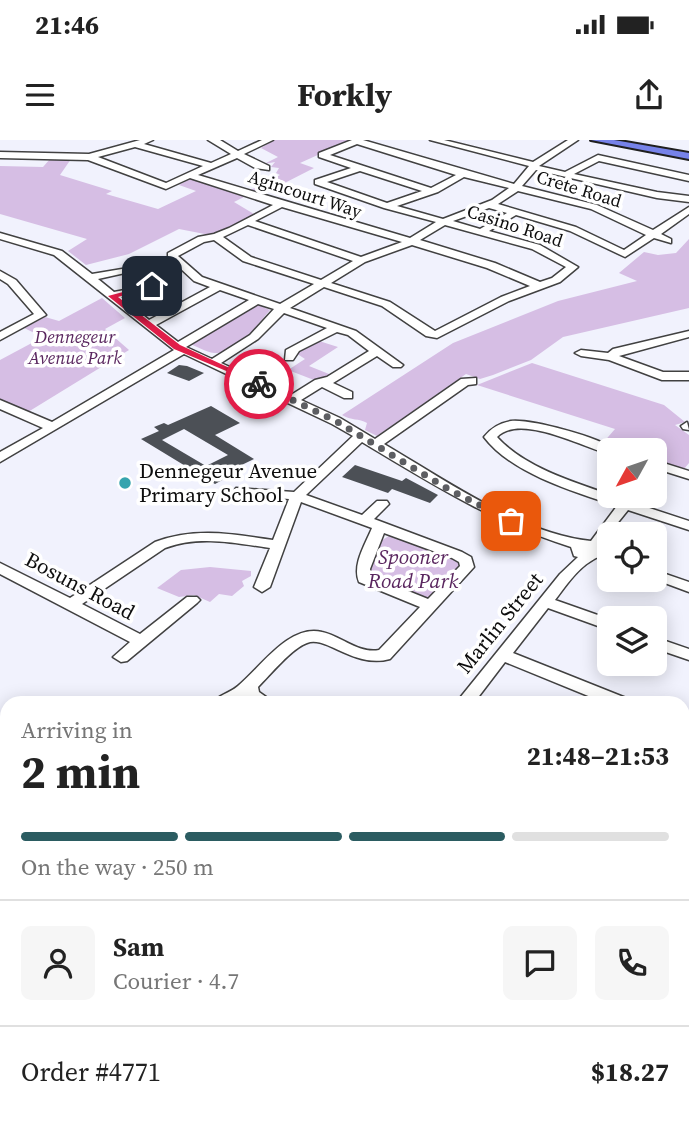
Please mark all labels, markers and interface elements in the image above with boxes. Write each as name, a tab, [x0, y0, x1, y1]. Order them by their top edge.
text: 21:46	[35, 7, 99, 43]
text: Forkly	[297, 73, 392, 117]
icon: menu	[21, 76, 59, 114]
icon: share	[630, 76, 668, 114]
street label: Agincourt Way	[245, 163, 366, 224]
street label: Crete Road	[533, 164, 625, 213]
street label: Casino Road	[464, 198, 566, 253]
pin	[122, 256, 182, 316]
icon: home	[133, 267, 171, 305]
park label: Dennegeur Avenue Park	[27, 324, 122, 370]
courier	[224, 349, 294, 419]
icon: bike	[240, 365, 278, 403]
north arrow	[597, 438, 667, 508]
map controls	[597, 438, 667, 676]
place label: Dennegeur Avenue Primary School	[139, 456, 317, 509]
marker: Dennegeur Avenue Primary School	[117, 475, 133, 491]
pin	[481, 491, 541, 551]
icon: bag	[492, 502, 530, 540]
button: locate	[597, 522, 667, 592]
park label: Spooner Road Park	[367, 542, 458, 595]
street label: Bosuns Road	[20, 544, 140, 627]
street label: Marlin Street	[450, 566, 549, 679]
button: layers	[597, 606, 667, 676]
text: Arriving in	[21, 714, 133, 746]
text: 21:48–21:53	[527, 738, 669, 774]
text: 2 min	[21, 740, 140, 803]
text: On the way · 250 m	[21, 851, 214, 883]
button: person	[21, 926, 95, 1000]
button: chat	[503, 926, 577, 1000]
button: phone	[595, 926, 669, 1000]
text: Sam	[113, 929, 164, 965]
text: Courier · 4.7	[113, 965, 239, 997]
text: Order #4771	[21, 1054, 161, 1090]
text: $18.27	[591, 1054, 669, 1090]

